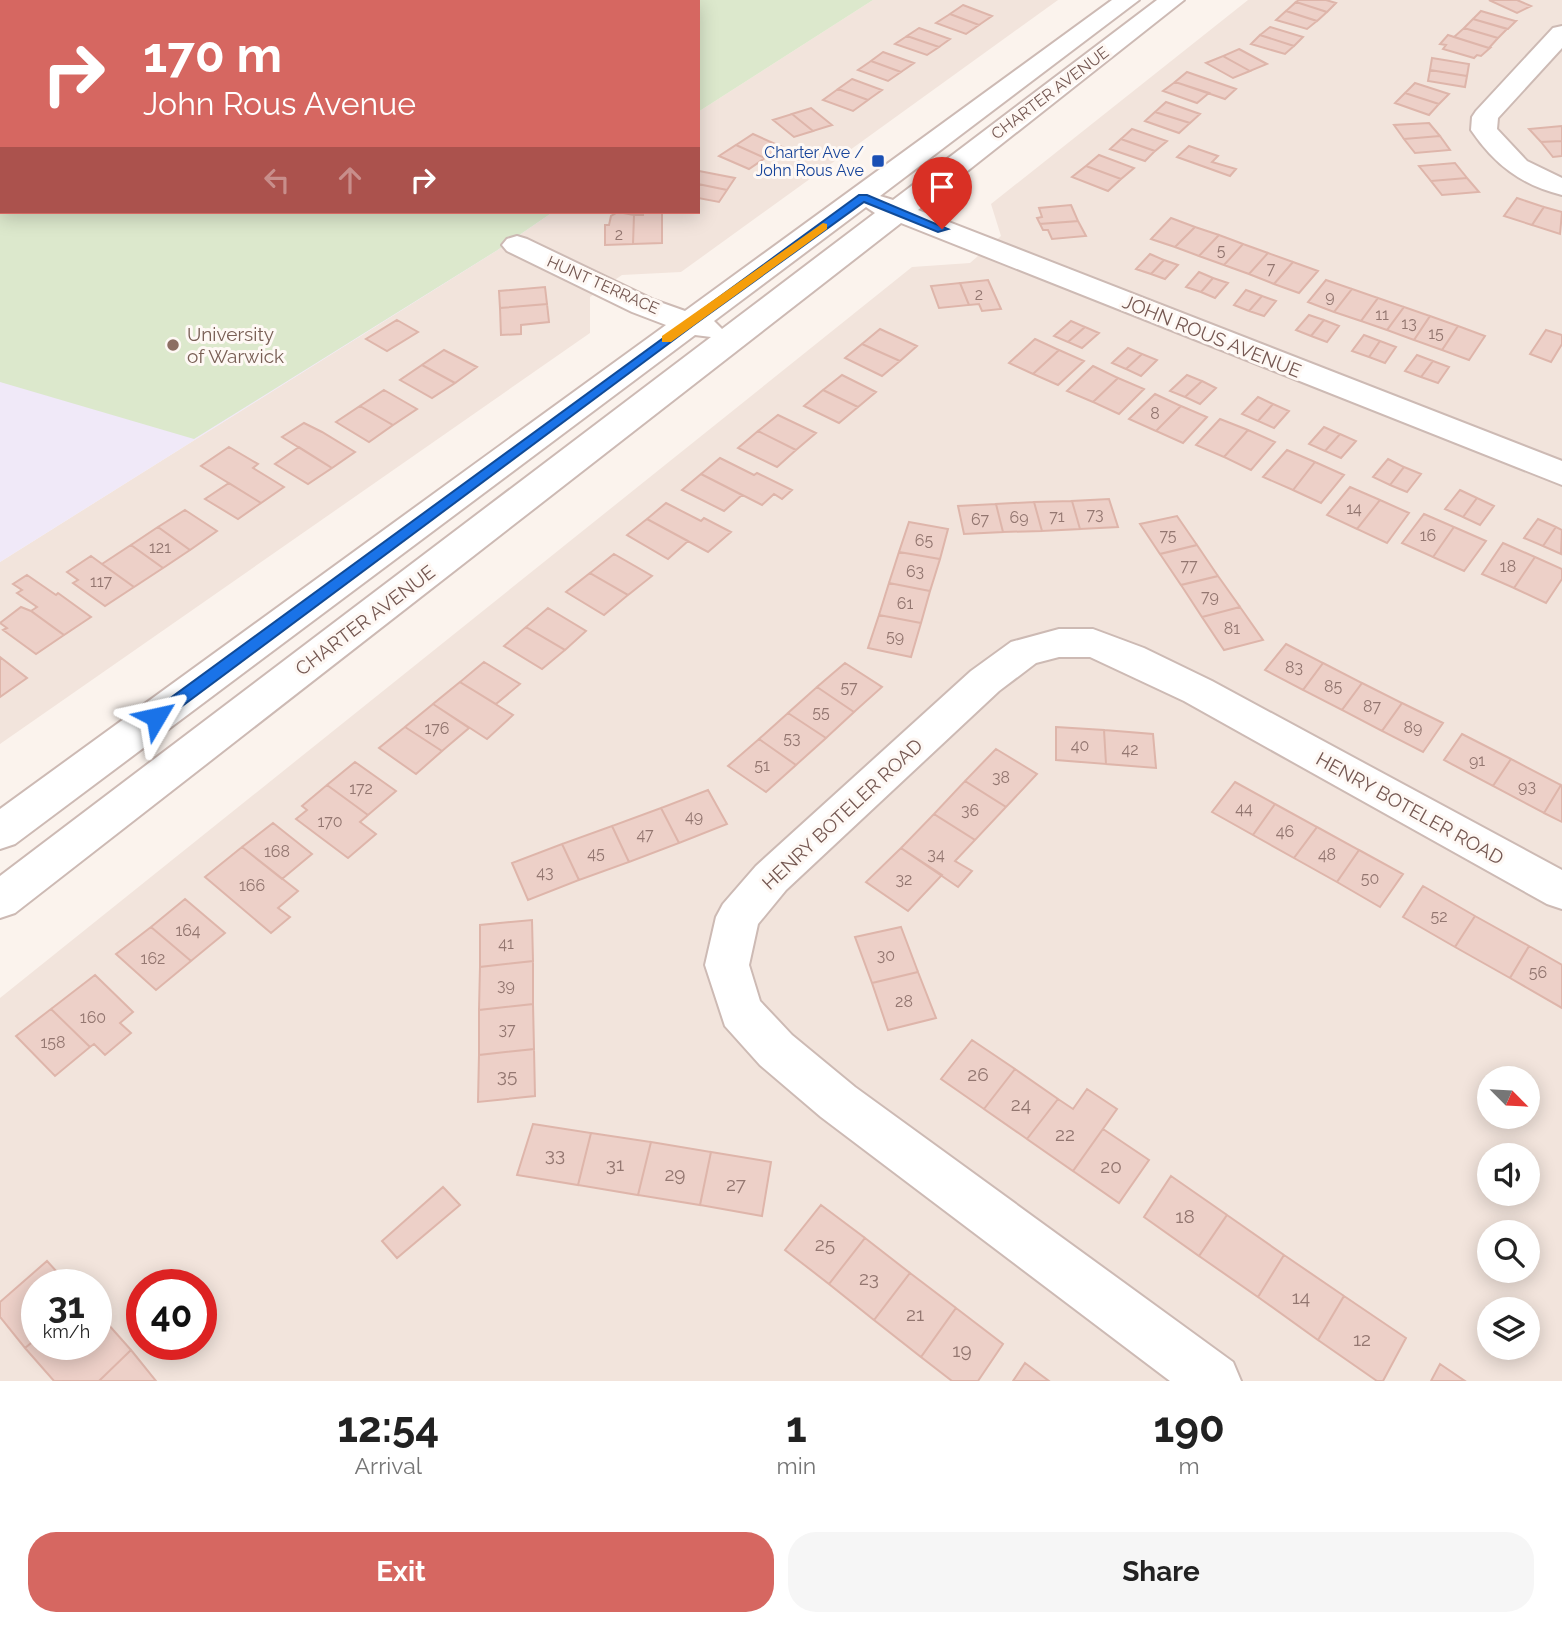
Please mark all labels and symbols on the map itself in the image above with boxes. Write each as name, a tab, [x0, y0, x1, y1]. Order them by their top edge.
street label: CHARTER AVENUE	[988, 42, 1113, 143]
place label: Charter Ave / John Rous Ave	[756, 143, 864, 180]
marker: Charter Ave / John Rous Ave	[870, 153, 886, 169]
pin	[912, 157, 972, 229]
house number: 2	[615, 225, 623, 244]
house number: 5	[1217, 241, 1226, 260]
street label: HUNT TERRACE	[544, 252, 662, 318]
house number: 7	[1267, 259, 1276, 278]
house number: 2	[975, 285, 983, 304]
house number: 9	[1325, 287, 1335, 306]
street label: JOHN ROUS AVENUE	[1120, 290, 1304, 382]
house number: 11	[1375, 305, 1389, 324]
house number: 13	[1401, 314, 1417, 333]
place label: University of Warwick	[187, 323, 284, 367]
house number: 15	[1428, 324, 1444, 343]
marker: University of Warwick	[165, 337, 181, 353]
house number: 8	[1150, 404, 1160, 423]
house number: 14	[1346, 499, 1362, 518]
house number: 73	[1086, 505, 1104, 524]
house number: 71	[1049, 507, 1065, 526]
house number: 69	[1009, 508, 1029, 527]
house number: 67	[971, 510, 990, 529]
house number: 75	[1159, 526, 1177, 545]
house number: 16	[1420, 526, 1436, 545]
house number: 65	[915, 531, 933, 550]
house number: 121	[149, 538, 171, 557]
house number: 77	[1180, 556, 1198, 575]
house number: 18	[1500, 557, 1516, 576]
street label: CHARTER AVENUE	[291, 560, 439, 680]
house number: 63	[906, 562, 924, 581]
house number: 117	[90, 572, 113, 591]
house number: 79	[1201, 587, 1219, 606]
house number: 61	[897, 594, 913, 613]
house number: 81	[1224, 619, 1240, 638]
house number: 59	[886, 627, 904, 646]
house number: 83	[1285, 658, 1303, 677]
house number: 85	[1324, 677, 1342, 696]
house number: 57	[840, 678, 858, 697]
position arrow	[119, 680, 193, 754]
house number: 87	[1363, 697, 1381, 716]
house number: 55	[812, 703, 830, 722]
house number: 89	[1404, 718, 1422, 737]
house number: 176	[425, 719, 449, 738]
house number: 53	[783, 729, 801, 748]
street label: HENRY BOTELER ROAD	[757, 734, 927, 894]
house number: 40	[1071, 736, 1089, 755]
house number: 42	[1121, 740, 1139, 759]
street label: HENRY BOTELER ROAD	[1312, 747, 1508, 869]
house number: 91	[1469, 751, 1485, 770]
house number: 51	[754, 756, 770, 775]
house number: 38	[992, 768, 1010, 787]
house number: 93	[1518, 777, 1536, 796]
house number: 172	[349, 779, 373, 798]
house number: 44	[1235, 799, 1253, 818]
house number: 36	[961, 801, 979, 820]
house number: 49	[685, 807, 703, 826]
house number: 170	[317, 812, 343, 831]
house number: 46	[1276, 822, 1294, 841]
house number: 47	[636, 825, 654, 844]
house number: 168	[264, 842, 290, 861]
house number: 45	[587, 844, 605, 863]
house number: 34	[927, 845, 945, 864]
house number: 48	[1318, 845, 1336, 864]
house number: 43	[536, 863, 554, 882]
house number: 50	[1361, 869, 1379, 888]
house number: 32	[896, 870, 912, 889]
house number: 166	[239, 876, 265, 895]
house number: 52	[1430, 907, 1448, 926]
house number: 164	[175, 921, 201, 940]
house number: 41	[498, 934, 514, 953]
house number: 30	[877, 946, 895, 965]
house number: 162	[141, 949, 165, 968]
house number: 56	[1529, 963, 1547, 982]
house number: 39	[497, 976, 515, 995]
house number: 28	[895, 992, 913, 1011]
house number: 160	[80, 1008, 106, 1027]
house number: 37	[498, 1020, 516, 1039]
house number: 158	[40, 1033, 66, 1052]
house number: 26	[967, 1063, 989, 1085]
house number: 35	[497, 1064, 517, 1086]
north arrow	[1477, 1066, 1540, 1129]
house number: 24	[1011, 1093, 1031, 1115]
house number: 22	[1055, 1123, 1075, 1145]
house number: 33	[545, 1143, 565, 1165]
house number: 31	[606, 1153, 624, 1175]
house number: 20	[1100, 1155, 1122, 1177]
house number: 29	[664, 1163, 686, 1185]
house number: 27	[726, 1173, 746, 1195]
house number: 18	[1175, 1205, 1195, 1227]
house number: 25	[815, 1233, 835, 1255]
house number: 23	[859, 1267, 879, 1289]
speed limit sign: 40	[126, 1269, 217, 1360]
house number: 14	[1292, 1286, 1310, 1308]
house number: 21	[906, 1303, 924, 1325]
house number: 12	[1353, 1328, 1371, 1350]
house number: 19	[952, 1339, 972, 1361]

